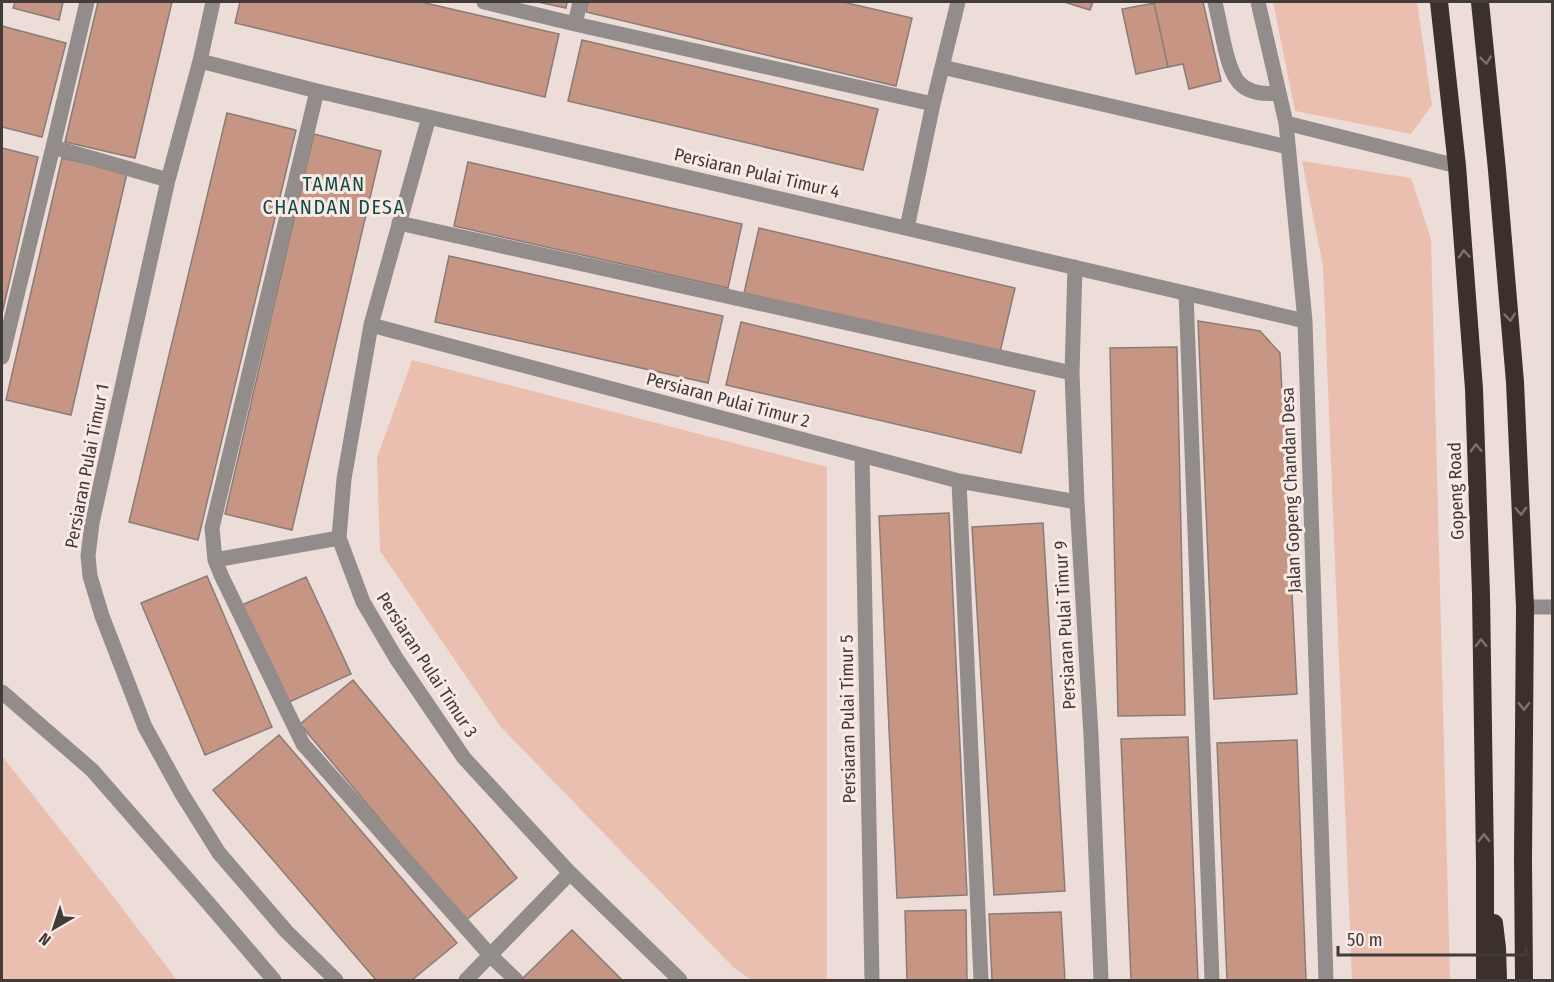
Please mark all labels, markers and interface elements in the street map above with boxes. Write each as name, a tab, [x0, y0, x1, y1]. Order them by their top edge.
one-way arrow	[1479, 55, 1492, 64]
street label: Persiaran Pulai Timur 4	[672, 143, 842, 203]
district label: TAMAN CHANDAN DESA	[263, 172, 405, 219]
one-way arrow	[1457, 249, 1470, 258]
one-way arrow	[1503, 312, 1516, 321]
street label: Persiaran Pulai Timur 2	[644, 368, 812, 432]
street label: Persiaran Pulai Timur 1	[60, 382, 114, 550]
street label: Jalan Gopeng Chandan Desa	[1276, 387, 1306, 593]
street label: Gopeng Road	[1443, 442, 1469, 540]
one-way arrow	[1469, 444, 1482, 453]
one-way arrow	[1514, 507, 1527, 516]
street label: Persiaran Pulai Timur 9	[1050, 540, 1080, 710]
street label: Persiaran Pulai Timur 3	[372, 588, 482, 742]
street label: Persiaran Pulai Timur 5	[836, 634, 860, 804]
one-way arrow	[1475, 639, 1488, 648]
one-way arrow	[1518, 702, 1530, 711]
one-way arrow	[1478, 834, 1491, 843]
north arrow	[24, 898, 84, 958]
scale bar	[1338, 919, 1526, 957]
text: N	[35, 929, 55, 950]
text: 50 m	[1347, 929, 1383, 951]

